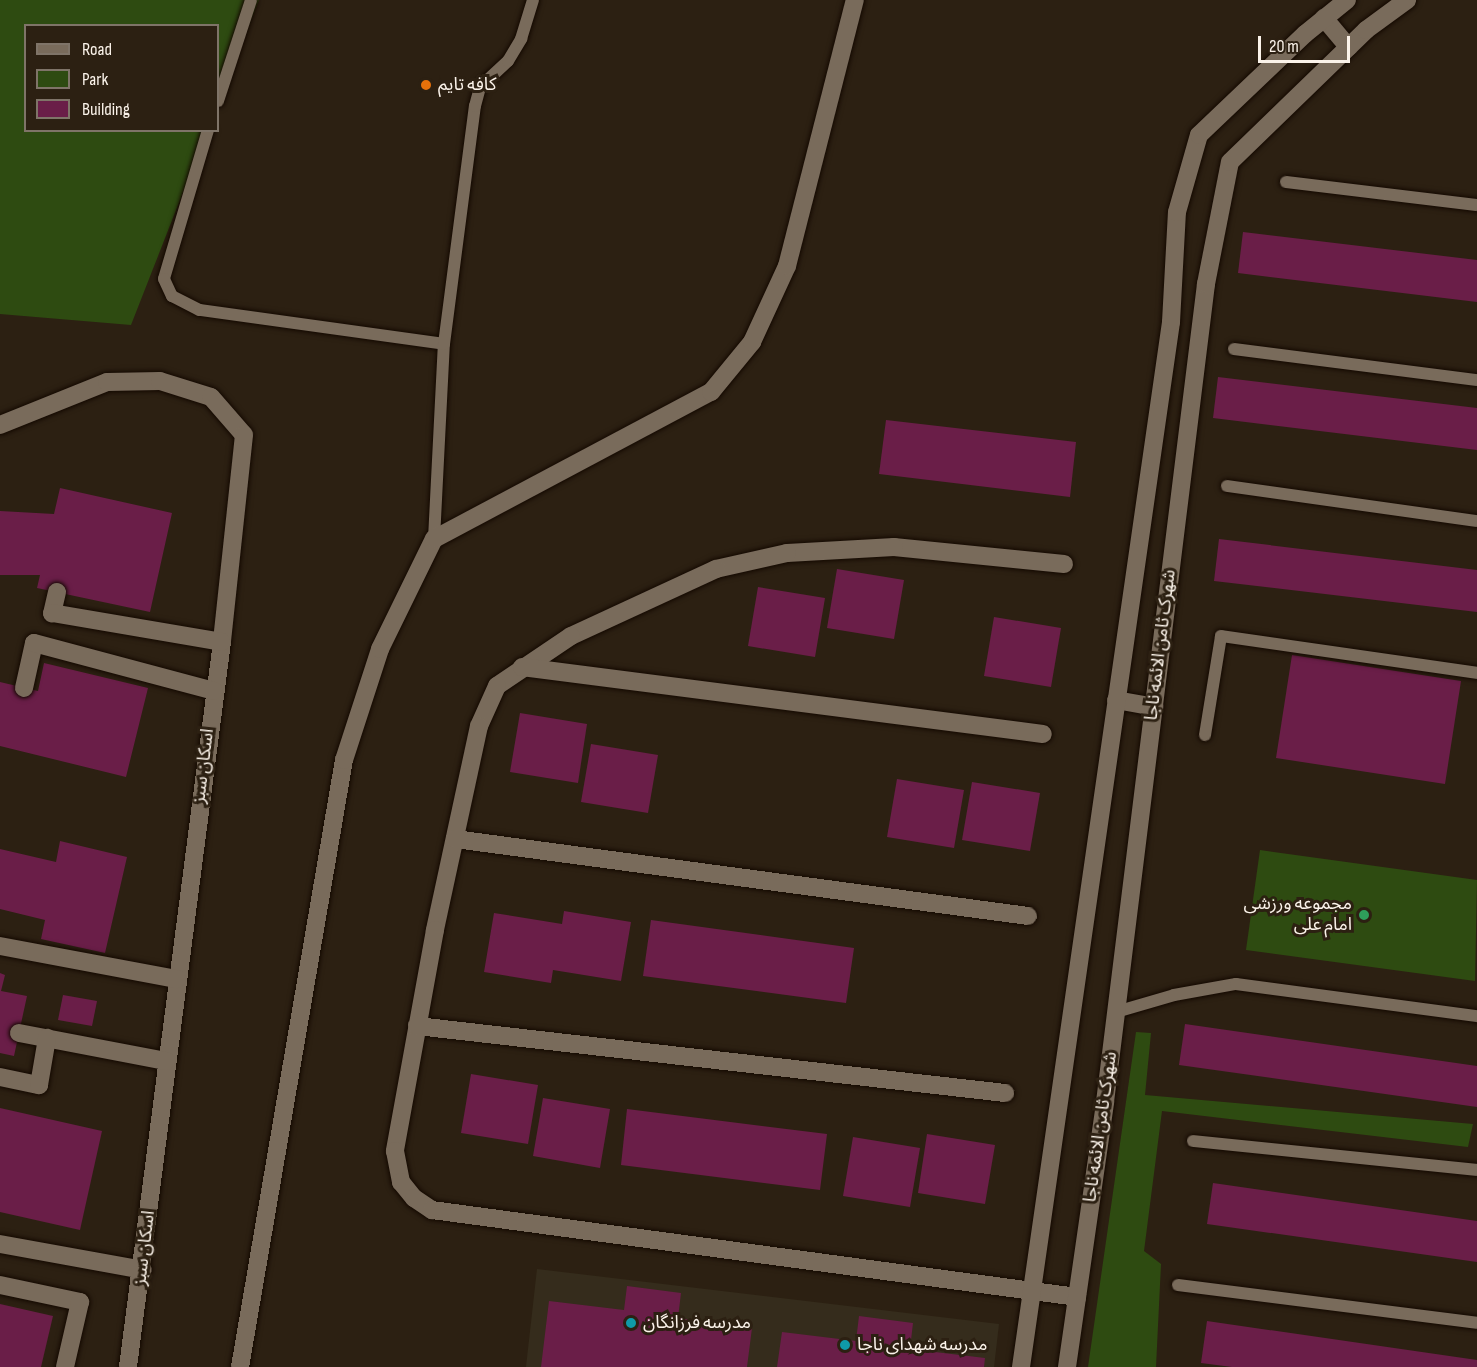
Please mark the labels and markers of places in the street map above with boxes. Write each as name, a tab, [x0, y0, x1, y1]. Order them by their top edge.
place label: کافه تایم	[438, 74, 496, 96]
marker: کافه تایم	[419, 78, 433, 92]
place label: مجموعه ورزشی امام علی	[1243, 894, 1352, 936]
marker: مجموعه ورزشی امام علی	[1357, 908, 1371, 922]
place label: مدرسه فرزانگان	[643, 1312, 751, 1334]
marker: مدرسه فرزانگان	[624, 1316, 638, 1330]
place label: مدرسه شهدای ناجا	[857, 1334, 987, 1356]
marker: مدرسه شهدای ناجا	[838, 1338, 852, 1352]

